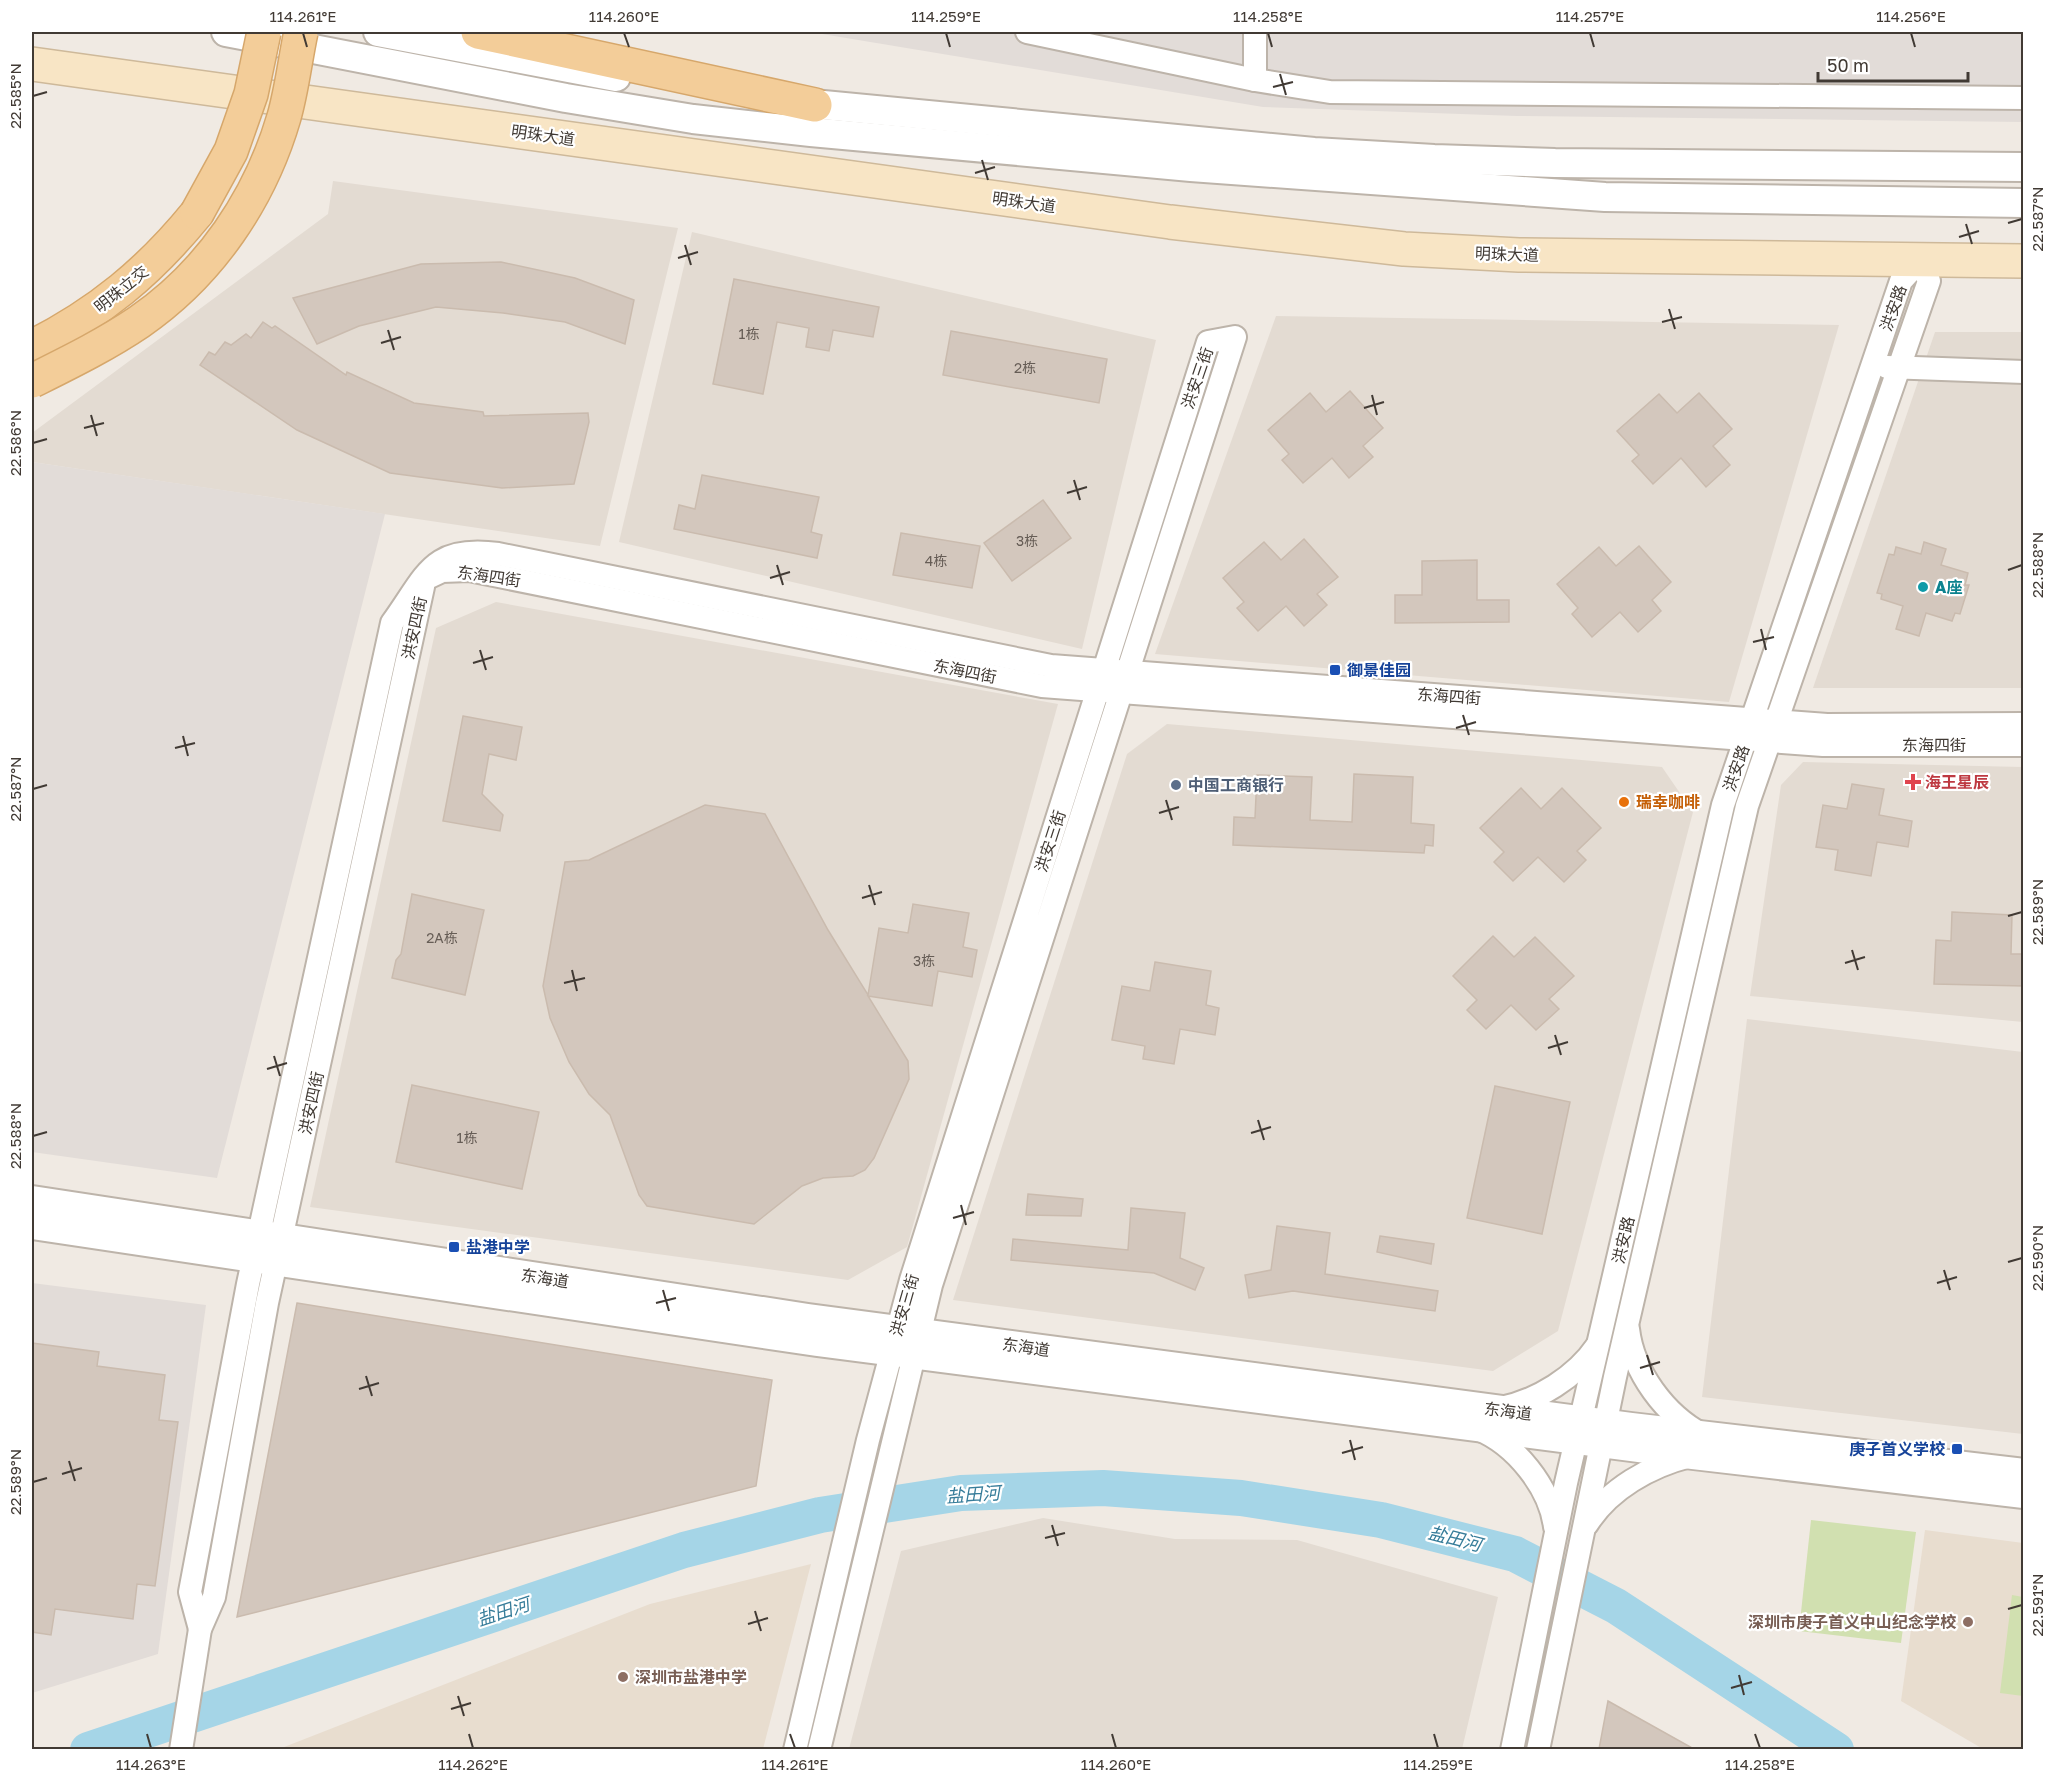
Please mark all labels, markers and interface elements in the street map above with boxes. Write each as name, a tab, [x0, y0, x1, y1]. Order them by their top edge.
text: 114.261°E	[269, 7, 337, 25]
text: 114.260°E	[589, 7, 659, 25]
text: 114.259°E	[911, 7, 981, 25]
text: 114.258°E	[1233, 7, 1303, 25]
text: 114.257°E	[1556, 7, 1624, 25]
text: 114.256°E	[1876, 7, 1946, 25]
scale bar	[1818, 45, 1968, 83]
text: 50 m	[1827, 54, 1869, 76]
text: 22.585°N	[6, 63, 24, 129]
street label: 明珠大道	[510, 121, 576, 149]
text: 22.587°N	[2028, 187, 2046, 251]
street label: 明珠大道	[991, 188, 1057, 216]
street label: 明珠大道	[1475, 243, 1539, 265]
street label: 明珠立交	[90, 261, 152, 317]
street label: 洪安路	[1875, 282, 1911, 334]
house number: 1栋	[739, 325, 759, 342]
street label: 洪安三街	[1177, 344, 1217, 412]
house number: 2栋	[1014, 359, 1036, 376]
text: 22.586°N	[6, 410, 24, 476]
house number: 3栋	[1016, 532, 1038, 549]
text: 22.588°N	[2028, 532, 2046, 598]
house number: 4栋	[925, 552, 947, 569]
street label: 东海四街	[456, 562, 522, 590]
place label: A座	[1935, 577, 1962, 597]
marker: A座	[1916, 580, 1930, 594]
street label: 洪安四街	[398, 595, 430, 661]
street label: 东海四街	[932, 655, 998, 687]
place label: 御景佳园	[1347, 660, 1411, 680]
marker: 御景佳园	[1328, 663, 1342, 677]
street label: 东海四街	[1416, 684, 1482, 708]
street label: 东海四街	[1902, 735, 1966, 755]
street label: 洪安路	[1719, 742, 1753, 794]
text: 22.587°N	[6, 757, 24, 821]
place label: 海王星辰	[1925, 772, 1989, 792]
place label: 中国工商银行	[1188, 775, 1284, 795]
marker: 海王星辰	[1906, 775, 1920, 789]
marker: 中国工商银行	[1169, 778, 1183, 792]
place label: 瑞幸咖啡	[1636, 792, 1700, 812]
marker: 瑞幸咖啡	[1617, 795, 1631, 809]
street label: 洪安三街	[1031, 807, 1069, 875]
text: 22.589°N	[2028, 879, 2046, 945]
house number: 2A栋	[426, 929, 458, 946]
house number: 3栋	[913, 952, 935, 969]
street label: 洪安四街	[295, 1070, 327, 1136]
text: 22.588°N	[6, 1103, 24, 1169]
house number: 1栋	[457, 1129, 477, 1146]
street label: 洪安路	[1608, 1214, 1638, 1266]
text: 22.590°N	[2028, 1225, 2046, 1291]
place label: 盐港中学	[466, 1237, 530, 1257]
marker: 盐港中学	[447, 1240, 461, 1254]
street label: 东海道	[520, 1264, 570, 1292]
street label: 洪安三街	[886, 1271, 922, 1339]
street label: 东海道	[1001, 1334, 1051, 1360]
street label: 东海道	[1483, 1398, 1533, 1424]
place label: 庚子首义学校	[1849, 1439, 1946, 1459]
marker: 庚子首义学校	[1950, 1442, 1964, 1456]
text: 22.589°N	[6, 1449, 24, 1515]
water label: 盐田河	[945, 1481, 1004, 1507]
water label: 盐田河	[1426, 1521, 1487, 1556]
text: 22.591°N	[2028, 1573, 2046, 1637]
water label: 盐田河	[474, 1591, 535, 1630]
place label: 深圳市庚子首义中山纪念学校	[1748, 1612, 1957, 1632]
marker: 深圳市庚子首义中山纪念学校	[1961, 1615, 1975, 1629]
place label: 深圳市盐港中学	[635, 1667, 747, 1687]
marker: 深圳市盐港中学	[616, 1670, 630, 1684]
text: 114.263°E	[116, 1755, 186, 1773]
text: 114.262°E	[438, 1755, 508, 1773]
text: 114.261°E	[761, 1755, 829, 1773]
text: 114.260°E	[1081, 1755, 1151, 1773]
text: 114.259°E	[1403, 1755, 1473, 1773]
text: 114.258°E	[1725, 1755, 1795, 1773]

